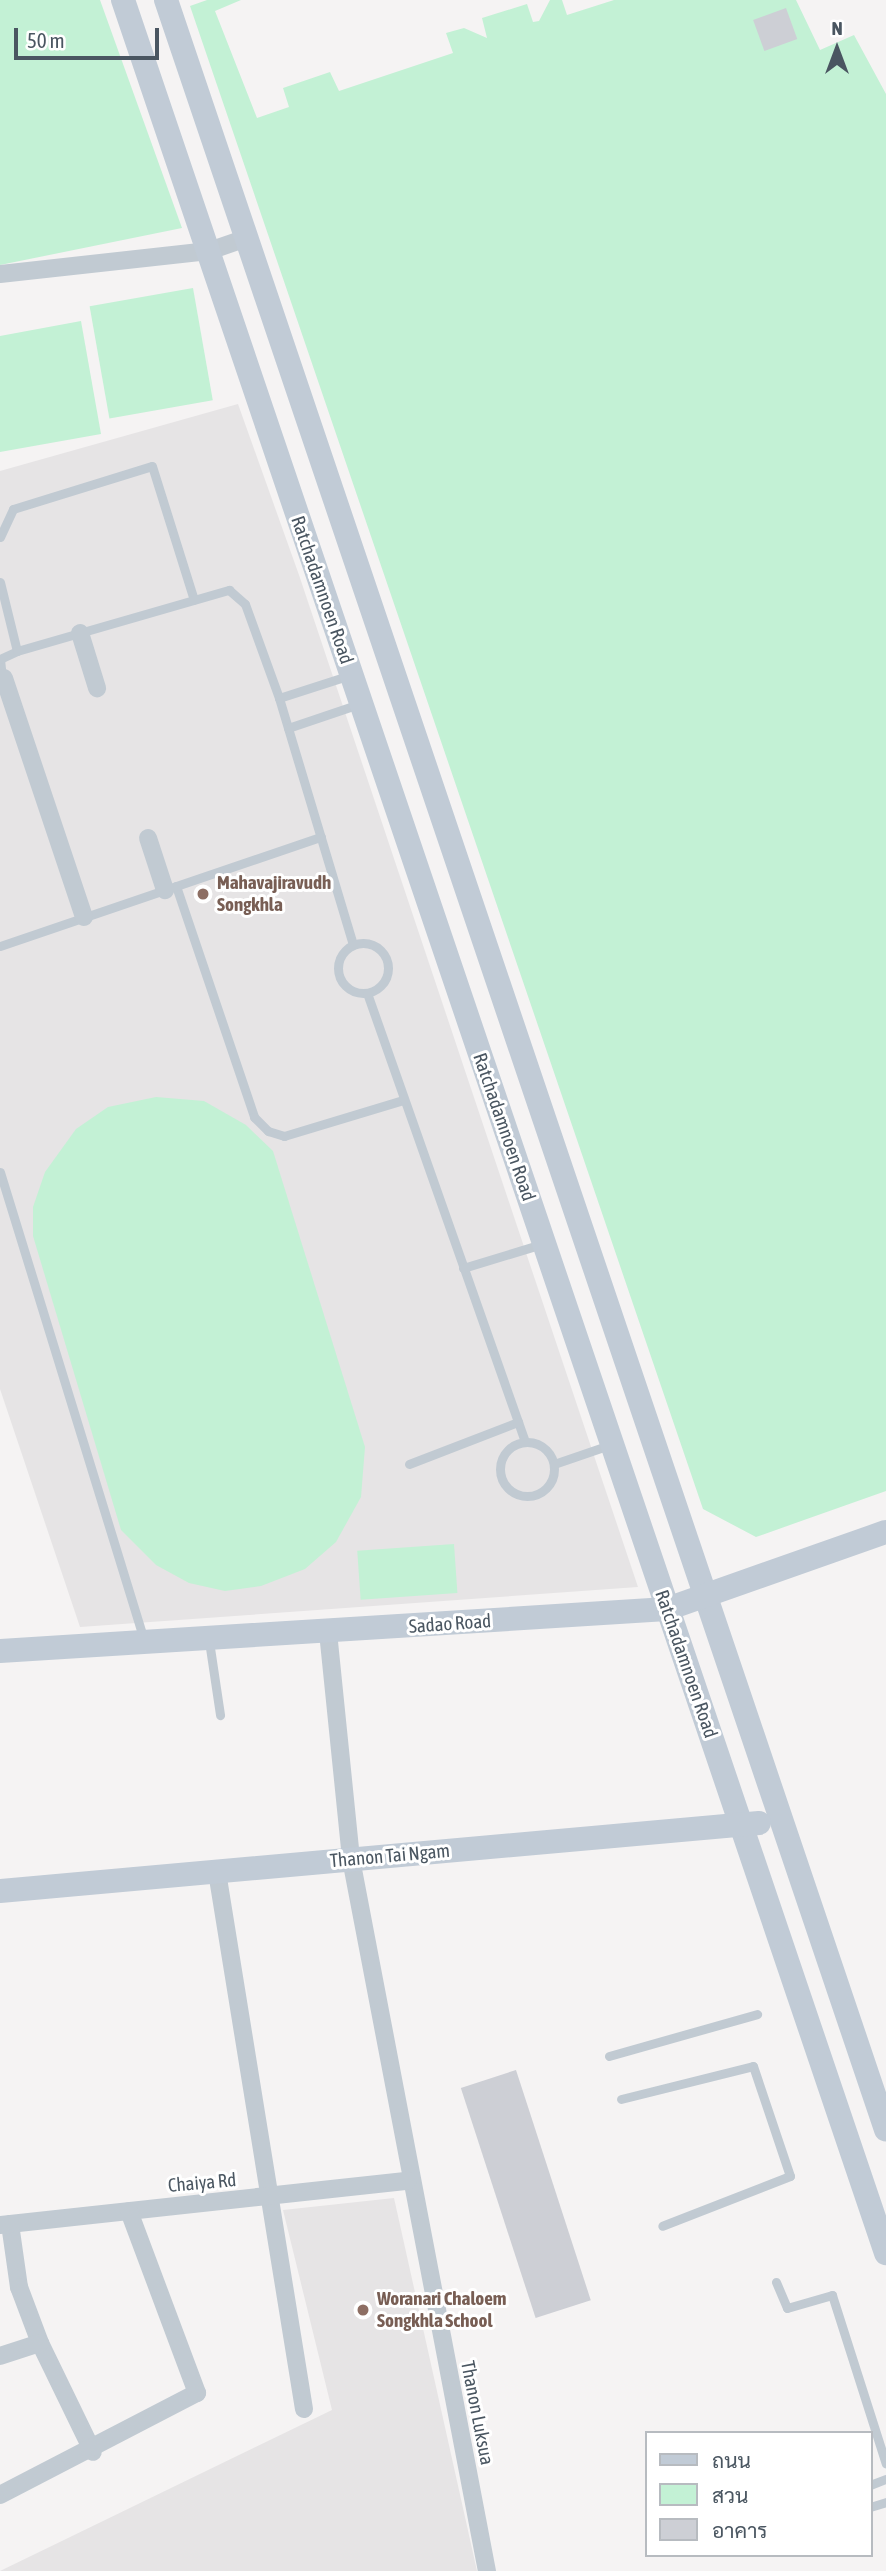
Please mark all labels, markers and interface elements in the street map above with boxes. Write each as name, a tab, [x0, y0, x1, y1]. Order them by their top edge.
scale bar	[18, 14, 163, 58]
north arrow	[802, 14, 872, 84]
text: N	[831, 17, 843, 39]
text: 50 m	[27, 28, 65, 52]
street label: Ratchadamnoen Road	[286, 513, 358, 667]
place label: Mahavajiravudh Songkhla	[217, 872, 331, 916]
marker: Mahavajiravudh Songkhla	[195, 886, 211, 902]
street label: Ratchadamnoen Road	[468, 1050, 540, 1204]
street label: Ratchadamnoen Road	[650, 1587, 722, 1741]
street label: Sadao Road	[408, 1610, 492, 1638]
street label: Thanon Tai Ngam	[329, 1839, 451, 1873]
street label: Chaiya Rd	[167, 2169, 237, 2197]
place label: Woranari Chaloem Songkhla School	[377, 2288, 507, 2332]
marker: Woranari Chaloem Songkhla School	[355, 2302, 371, 2318]
street label: Thanon Luksua	[456, 2359, 498, 2467]
legend	[644, 2431, 872, 2557]
text: ถนน	[712, 2448, 751, 2472]
text: สวน	[712, 2483, 748, 2507]
text: อาคาร	[712, 2518, 768, 2542]

